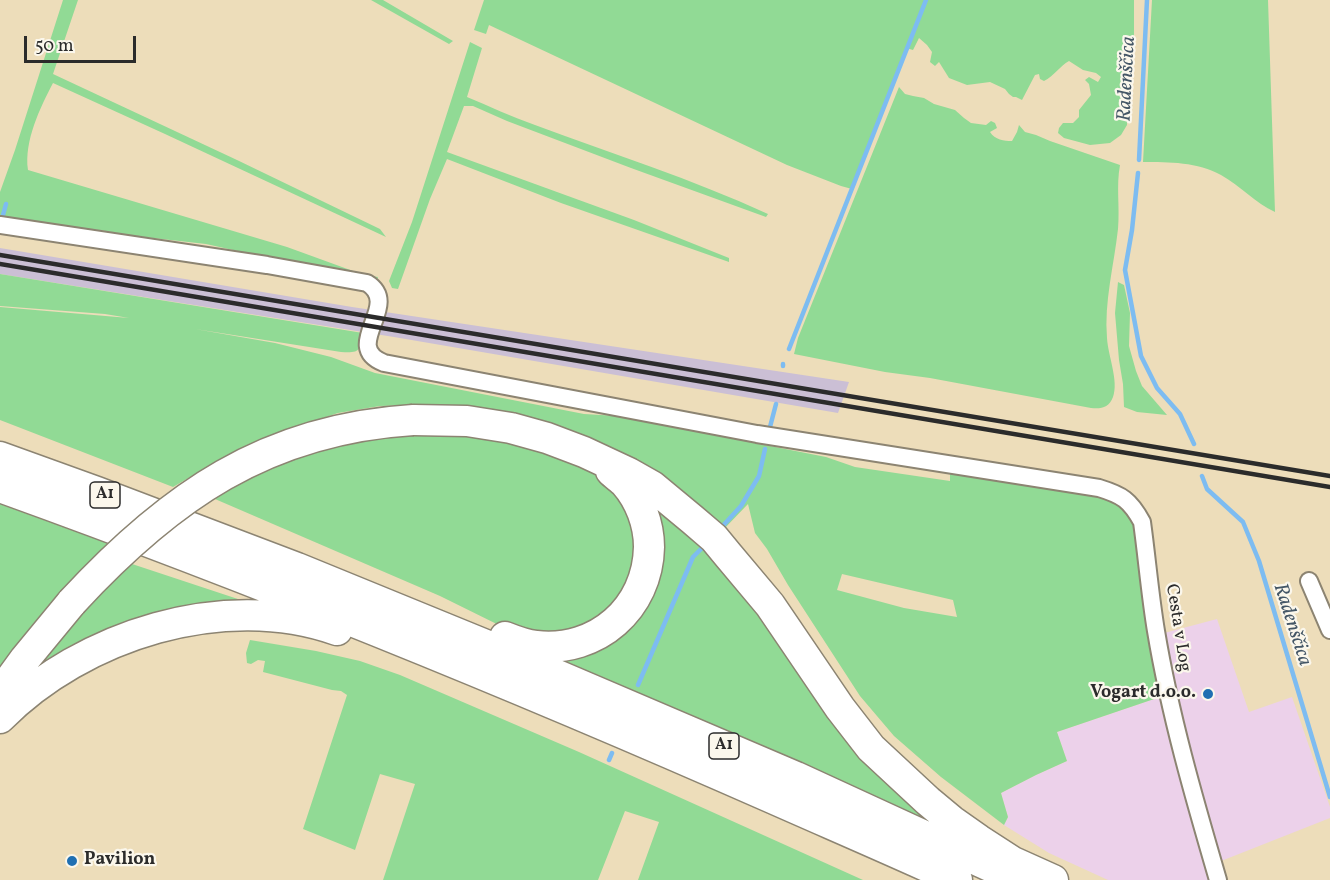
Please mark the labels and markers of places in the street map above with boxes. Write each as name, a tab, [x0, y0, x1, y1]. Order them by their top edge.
place label: Vogart d.o.o.	[1090, 683, 1196, 705]
marker: Vogart d.o.o.	[1201, 687, 1215, 701]
place label: Pavilion	[84, 850, 155, 872]
marker: Pavilion	[65, 854, 79, 868]

